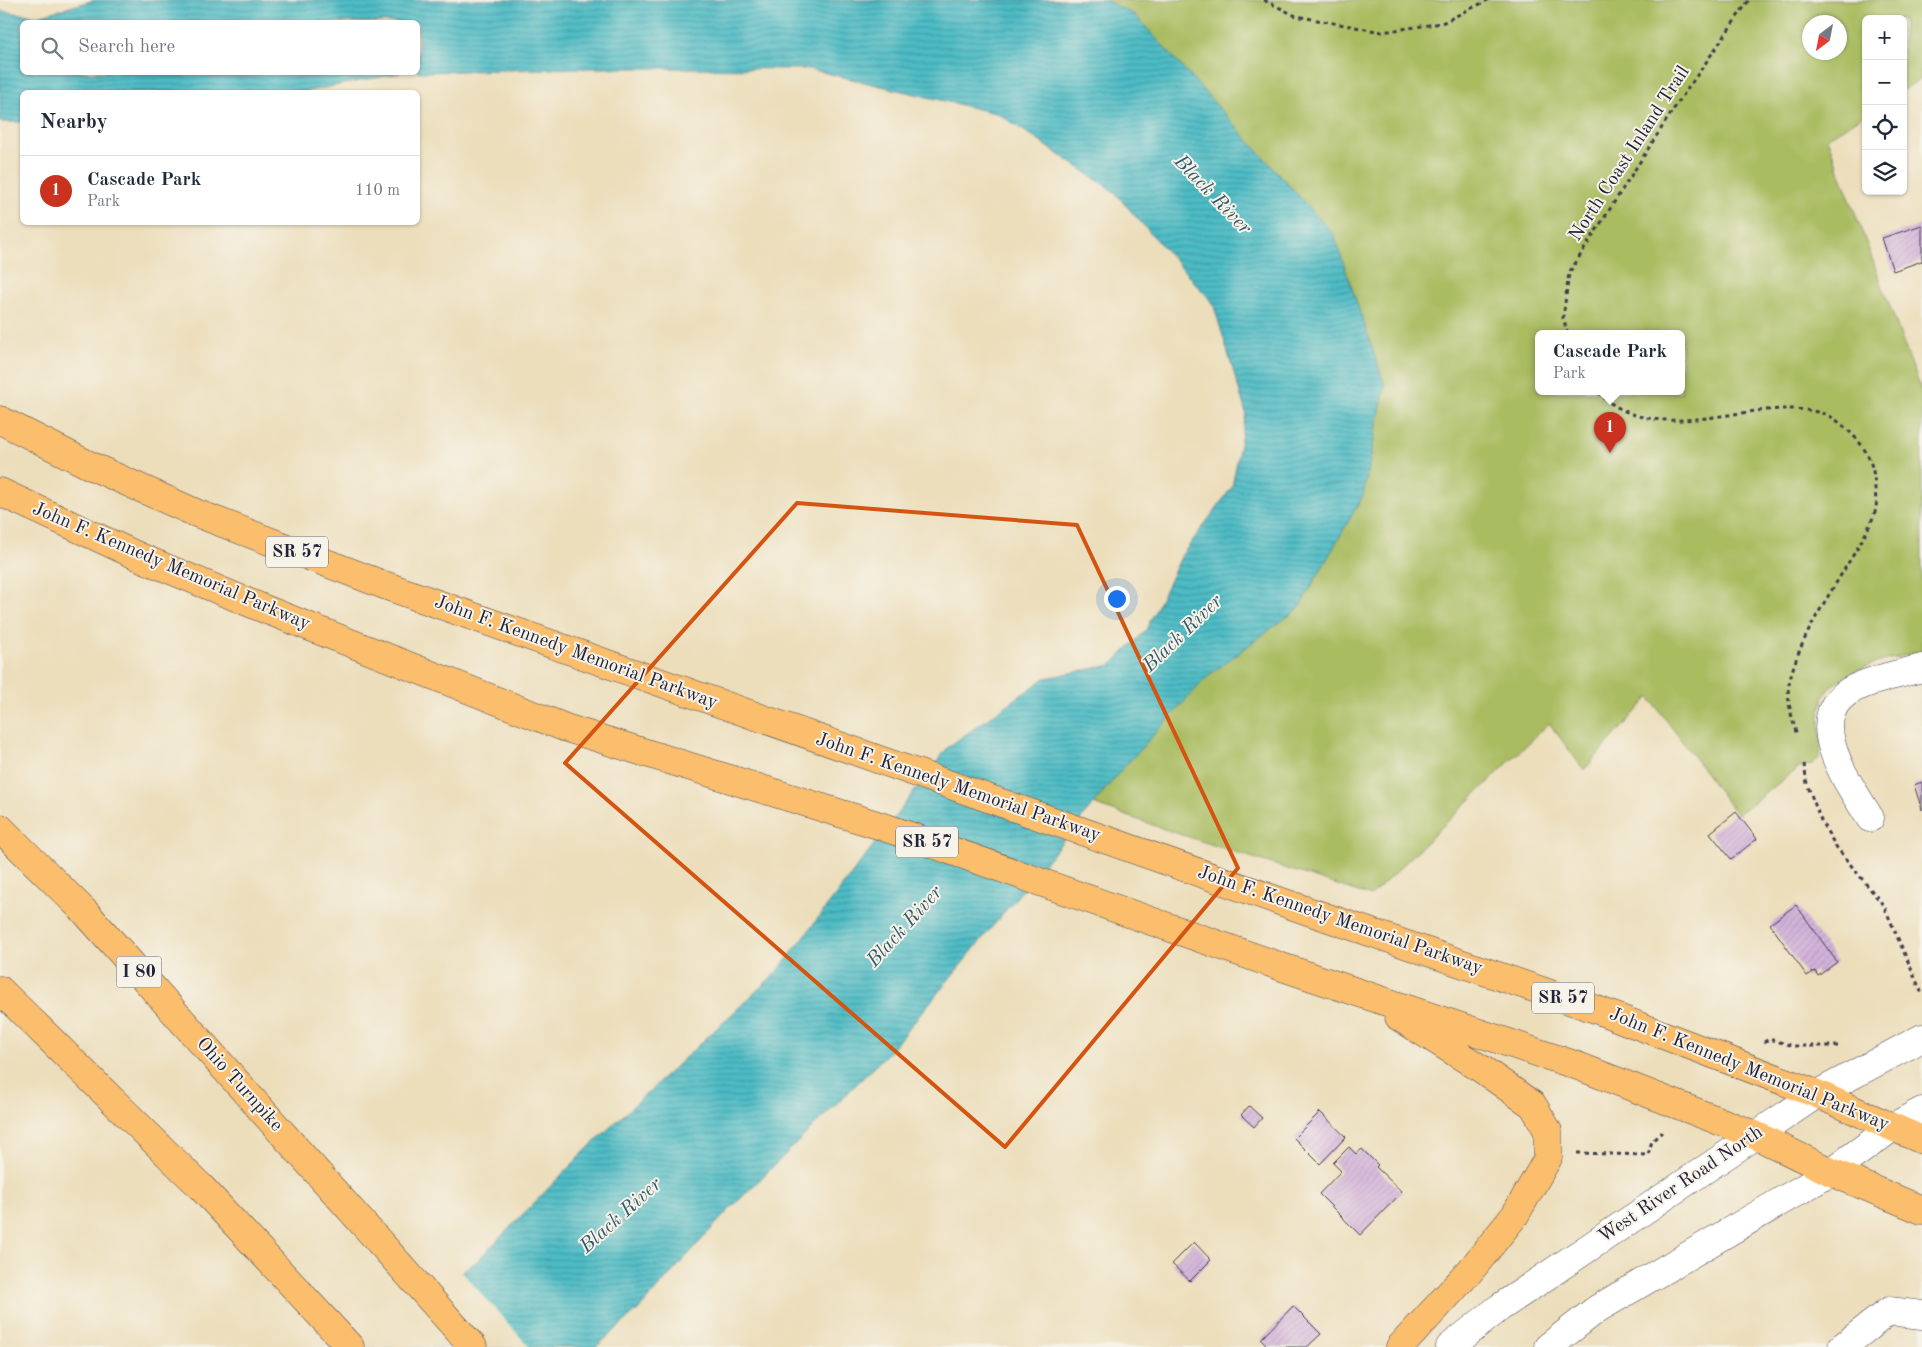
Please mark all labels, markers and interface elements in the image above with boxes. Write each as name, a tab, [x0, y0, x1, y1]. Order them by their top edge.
north arrow	[1802, 15, 1847, 60]
map controls	[1862, 15, 1907, 195]
button: +	[1862, 15, 1907, 60]
search box	[20, 20, 420, 75]
icon: search	[38, 34, 66, 62]
text: Search here	[78, 38, 175, 57]
button: −	[1862, 60, 1907, 105]
street label: North Coast Inland Trail	[1566, 63, 1694, 245]
button: locate	[1862, 105, 1907, 150]
text: Nearby	[40, 112, 108, 133]
button: layers	[1862, 150, 1907, 195]
water label: Black River	[1169, 151, 1255, 239]
text: Cascade Park	[87, 171, 201, 190]
text: 1	[51, 183, 61, 199]
text: 110 m	[355, 183, 400, 199]
text: Park	[87, 194, 120, 210]
popup	[1535, 330, 1685, 395]
text: Cascade Park	[1553, 343, 1667, 362]
text: Park	[1553, 366, 1586, 382]
pin: 1	[1594, 412, 1626, 453]
street label: John F. Kennedy Memorial Parkway	[29, 500, 313, 634]
road number: SR 57	[266, 536, 328, 568]
your location	[1104, 586, 1130, 612]
water label: Black River	[1139, 591, 1227, 677]
street label: John F. Kennedy Memorial Parkway	[432, 593, 720, 713]
street label: John F. Kennedy Memorial Parkway	[813, 730, 1103, 846]
road number: SR 57	[896, 826, 958, 858]
street label: John F. Kennedy Memorial Parkway	[1195, 863, 1485, 979]
water label: Black River	[863, 882, 947, 972]
road number: I 80	[116, 956, 162, 988]
road number: SR 57	[1532, 982, 1594, 1014]
street label: John F. Kennedy Memorial Parkway	[1606, 1005, 1892, 1135]
street label: Ohio Turnpike	[192, 1034, 286, 1136]
street label: West River Road North	[1595, 1123, 1767, 1247]
water label: Black River	[576, 1174, 666, 1258]

